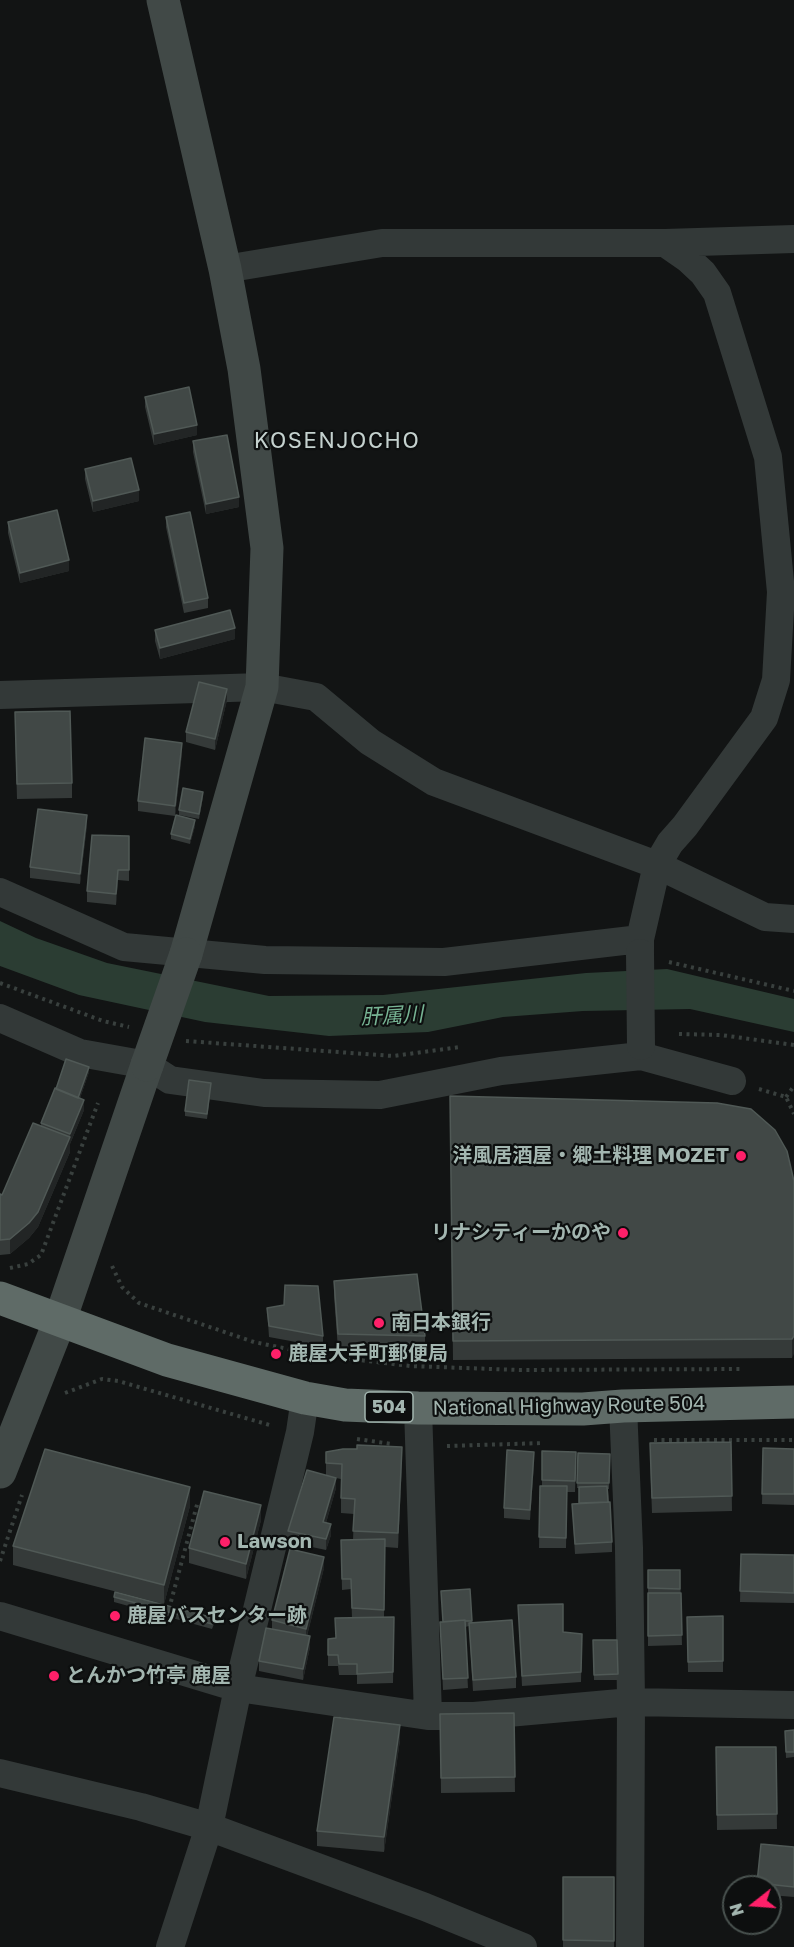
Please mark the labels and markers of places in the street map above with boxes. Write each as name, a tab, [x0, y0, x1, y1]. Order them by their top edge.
place label: 洋風居酒屋・郷土料理 MOZET	[452, 1144, 729, 1168]
marker: 洋風居酒屋・郷土料理 MOZET	[734, 1149, 748, 1163]
place label: リナシティーかのや	[431, 1221, 611, 1245]
marker: リナシティーかのや	[616, 1226, 630, 1240]
place label: 南日本銀行	[391, 1311, 491, 1335]
marker: 南日本銀行	[372, 1316, 386, 1330]
place label: 鹿屋大手町郵便局	[288, 1342, 448, 1366]
marker: 鹿屋大手町郵便局	[269, 1347, 283, 1361]
place label: Lawson	[237, 1530, 312, 1554]
marker: Lawson	[218, 1535, 232, 1549]
place label: 鹿屋バスセンター跡	[127, 1604, 307, 1628]
marker: 鹿屋バスセンター跡	[108, 1609, 122, 1623]
place label: とんかつ竹亭 鹿屋	[66, 1664, 231, 1688]
marker: とんかつ竹亭 鹿屋	[47, 1669, 61, 1683]

